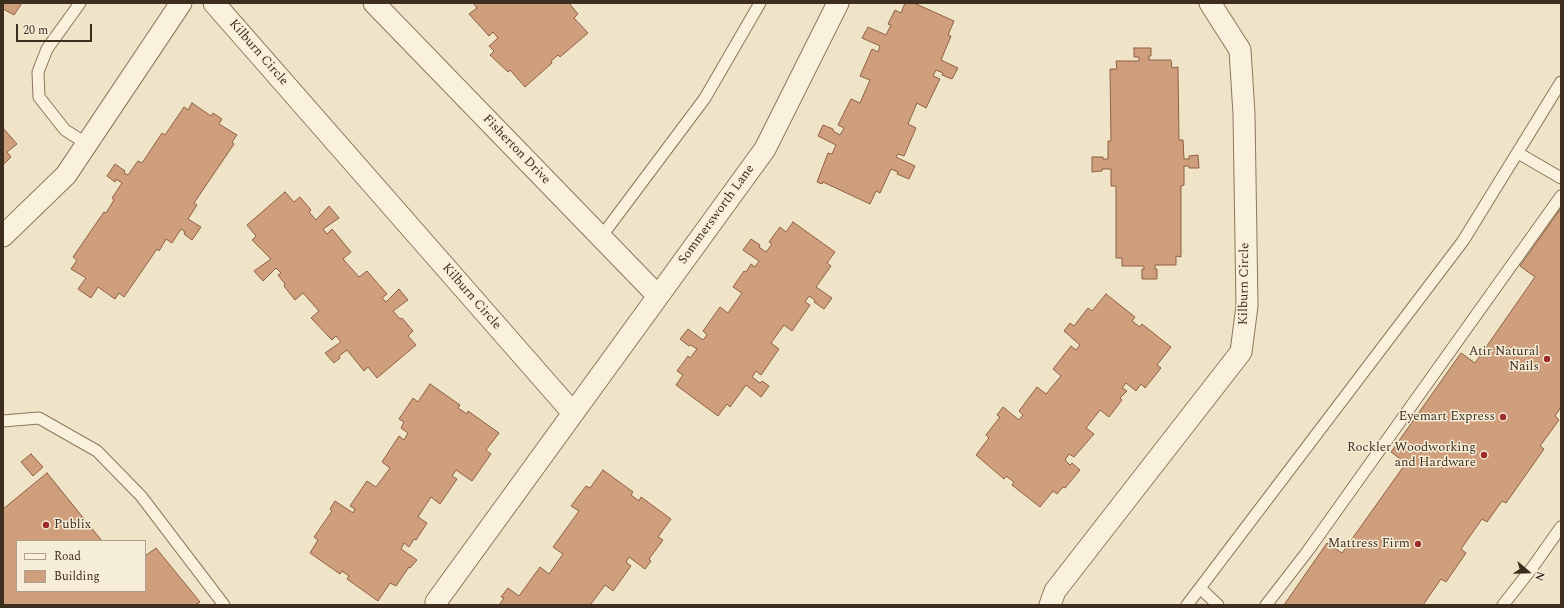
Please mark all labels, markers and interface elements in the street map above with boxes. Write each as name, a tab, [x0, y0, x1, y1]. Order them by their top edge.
scale bar	[18, 16, 94, 42]
street label: Kilburn Circle	[225, 17, 291, 89]
text: 20 m	[23, 21, 48, 40]
street label: Fisherton Drive	[479, 112, 553, 188]
street label: Sommersworth Lane	[676, 162, 758, 268]
street label: Kilburn Circle	[1236, 243, 1254, 325]
street label: Kilburn Circle	[438, 261, 504, 333]
place label: Atir Natural Nails	[1469, 344, 1539, 375]
marker: Atir Natural Nails	[1542, 354, 1552, 364]
place label: Eyemart Express	[1399, 409, 1495, 425]
marker: Eyemart Express	[1498, 412, 1508, 422]
place label: Rockler Woodworking and Hardware	[1347, 440, 1476, 471]
marker: Rockler Woodworking and Hardware	[1479, 450, 1489, 460]
place label: Publix	[54, 517, 91, 533]
marker: Publix	[41, 520, 51, 530]
place label: Mattress Firm	[1328, 536, 1410, 552]
marker: Mattress Firm	[1413, 539, 1423, 549]
legend	[16, 540, 146, 592]
text: Road	[54, 547, 81, 566]
north arrow	[1508, 552, 1548, 592]
text: Building	[54, 567, 100, 586]
text: N	[1530, 569, 1549, 583]

